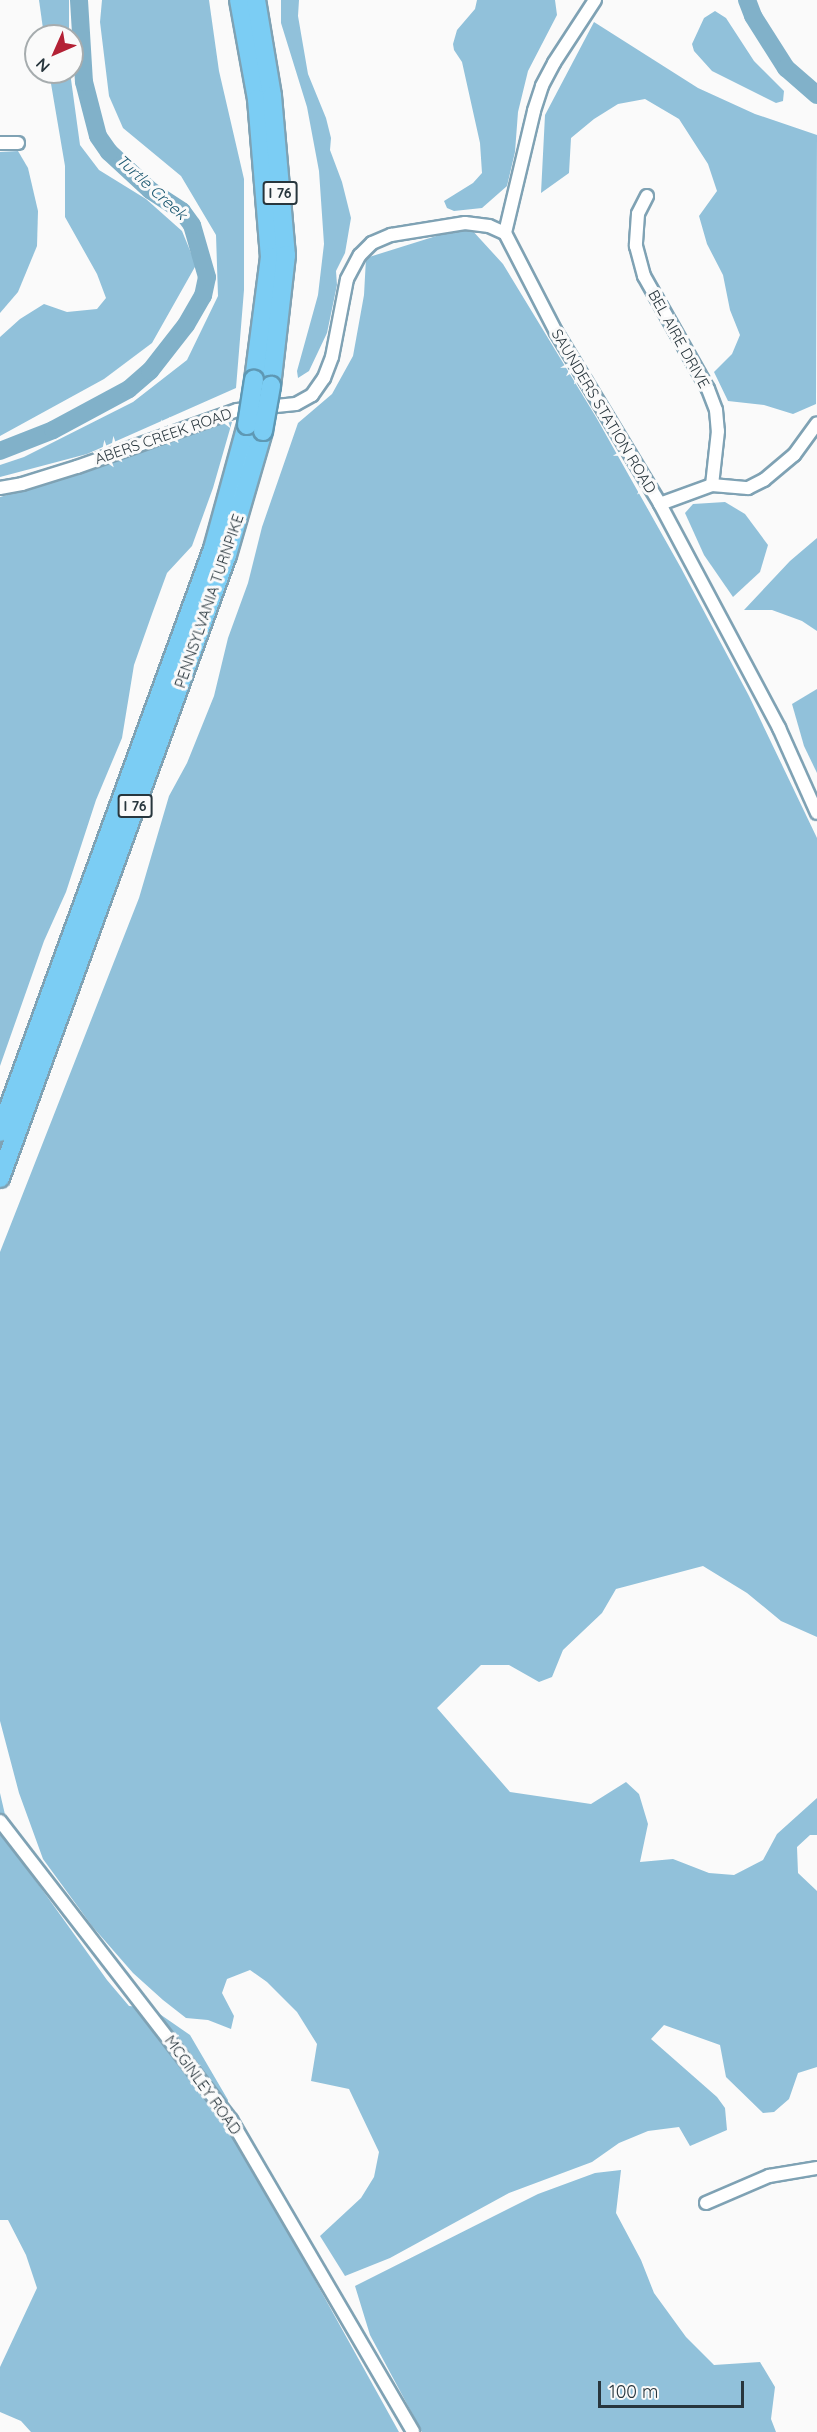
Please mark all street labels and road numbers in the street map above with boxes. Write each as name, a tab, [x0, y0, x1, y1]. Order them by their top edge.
road number: I 76	[262, 182, 298, 204]
street label: BEL AIRE DRIVE	[645, 287, 713, 391]
street label: SAUNDERS STATION ROAD	[548, 326, 660, 496]
street label: ABERS CREEK ROAD	[92, 404, 234, 468]
street label: PENNSYLVANIA TURNPIKE	[171, 512, 247, 690]
road number: I 76	[117, 795, 153, 817]
street label: MCGINLEY ROAD	[161, 2032, 245, 2138]

